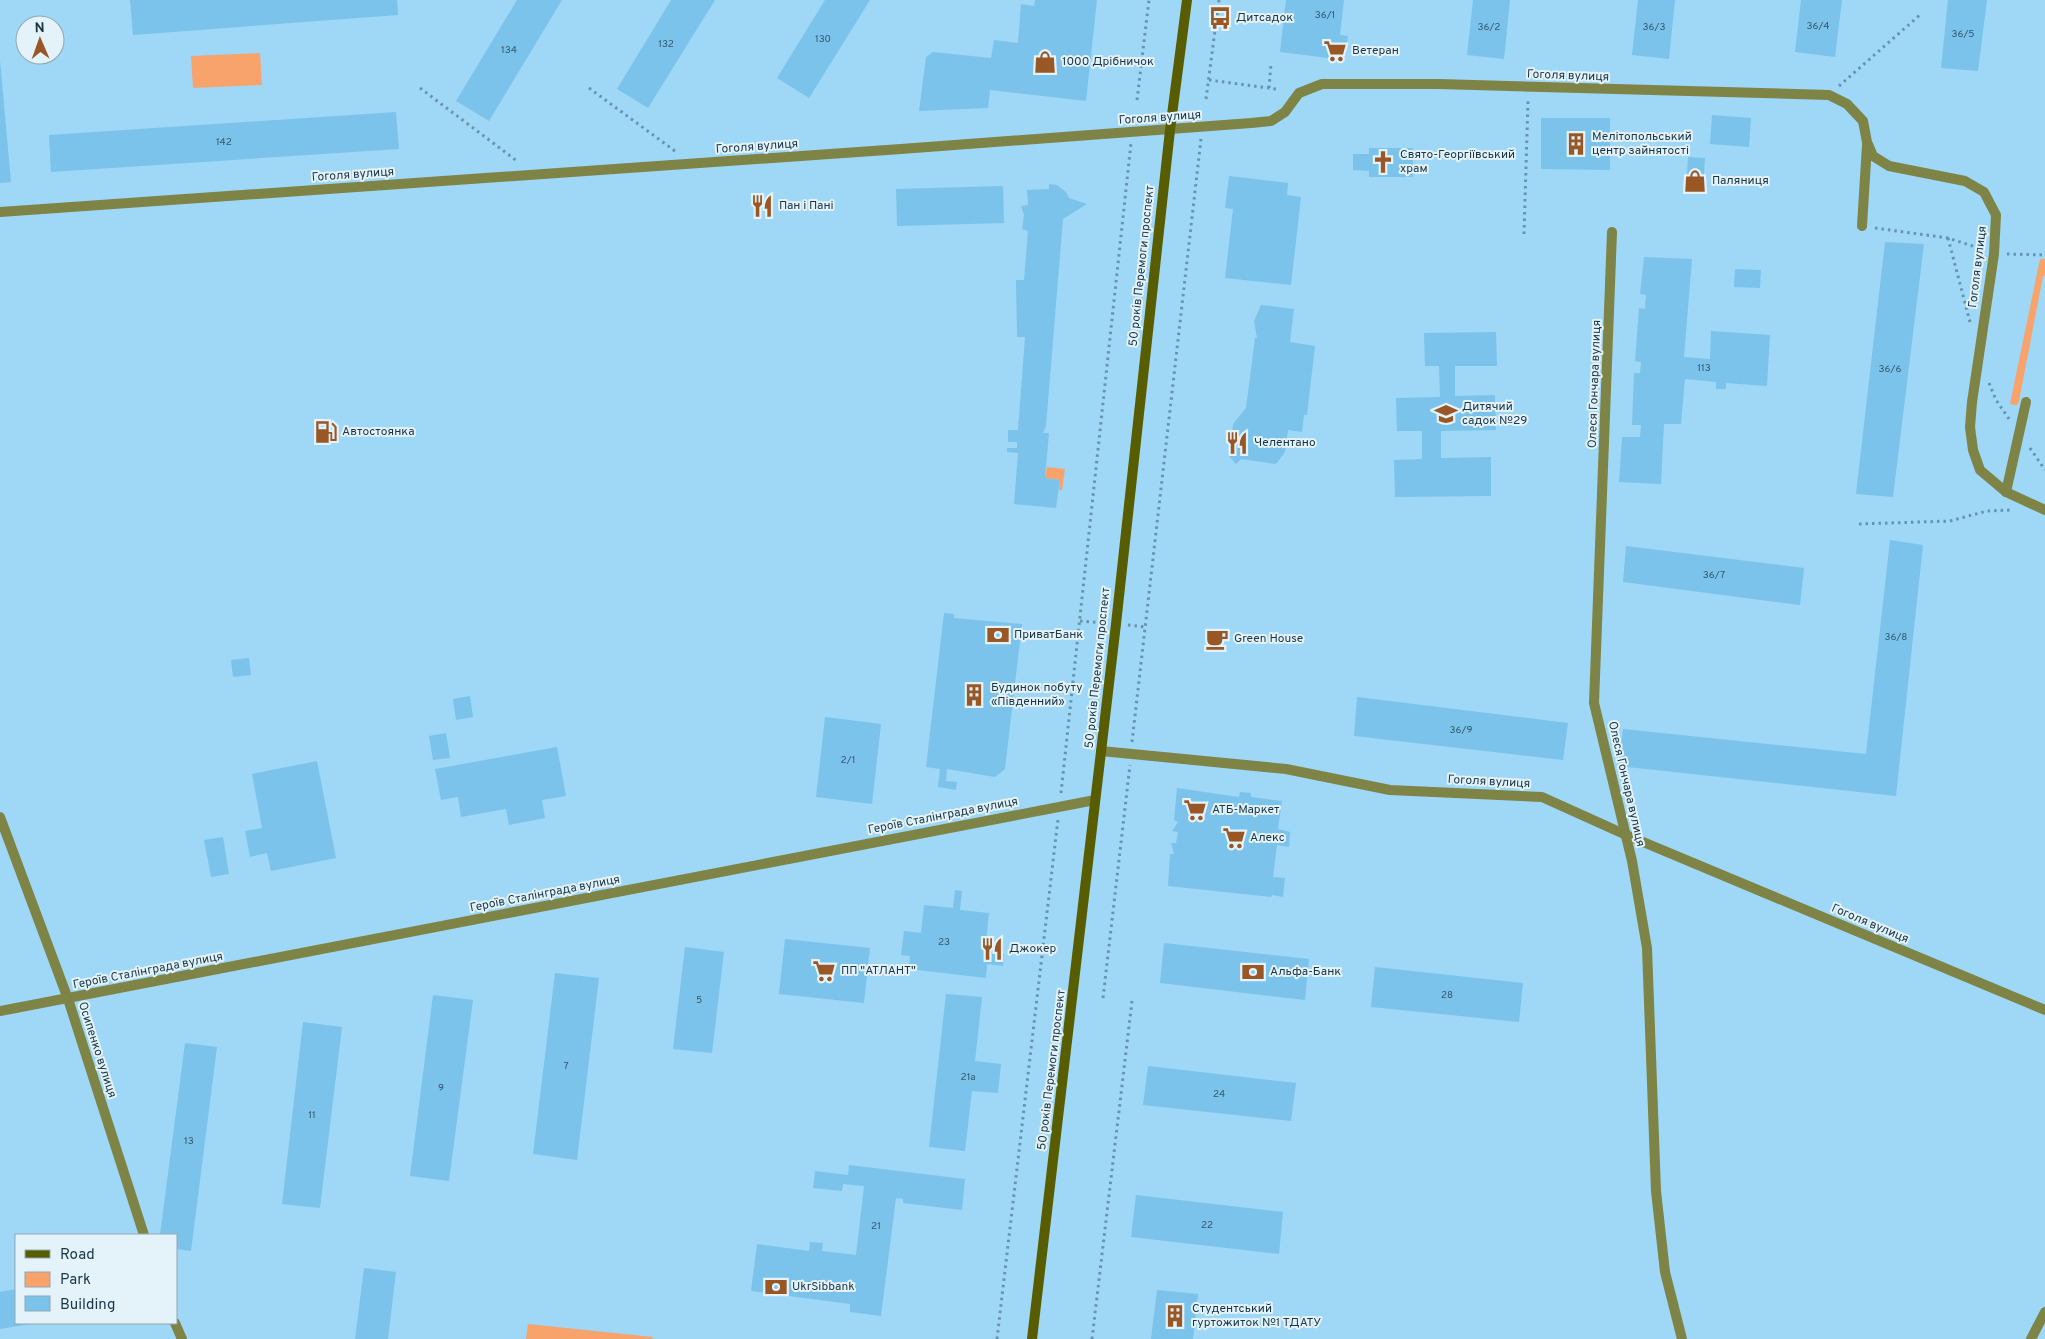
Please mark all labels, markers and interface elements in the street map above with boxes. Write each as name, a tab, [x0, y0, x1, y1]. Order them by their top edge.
bus stop icon: Дитсадок	[1207, 5, 1233, 31]
house number: 36/1	[1315, 9, 1335, 22]
place label: Дитсадок	[1236, 10, 1293, 26]
north arrow	[15, 15, 65, 65]
text: N	[34, 20, 45, 37]
house number: 36/4	[1806, 20, 1830, 33]
house number: 36/2	[1477, 21, 1501, 34]
house number: 36/3	[1643, 21, 1665, 34]
house number: 36/5	[1951, 28, 1975, 41]
house number: 130	[815, 33, 831, 46]
house number: 132	[658, 38, 674, 51]
supermarket icon: Ветеран	[1322, 38, 1348, 64]
place label: Ветеран	[1352, 43, 1399, 59]
house number: 134	[501, 44, 517, 57]
shop icon: 1000 Дрібничок	[1032, 49, 1058, 75]
place label: 1000 Дрібничок	[1062, 54, 1154, 70]
street label: Гоголя вулиця	[1526, 67, 1610, 85]
street label: Гоголя вулиця	[1118, 107, 1202, 129]
place label: Мелітопольський центр зайнятості	[1592, 129, 1692, 159]
building icon: Мелітопольський центр зайнятості	[1563, 131, 1589, 157]
house number: 142	[216, 136, 232, 149]
street label: Гоголя вулиця	[715, 136, 799, 158]
place label: Свято-Георгіївський храм	[1400, 147, 1515, 177]
church icon: Свято-Георгіївський храм	[1370, 149, 1396, 175]
street label: Гоголя вулиця	[311, 164, 395, 186]
shop icon: Паляниця	[1682, 168, 1708, 194]
place label: Паляниця	[1712, 173, 1769, 189]
street label: 50 років Перемоги проспект	[1126, 184, 1158, 347]
restaurant icon: Пан і Пані	[749, 193, 775, 219]
place label: Пан і Пані	[779, 198, 834, 214]
street label: Гоголя вулиця	[1965, 225, 1991, 309]
street label: Олеся Гончара вулиця	[1585, 320, 1605, 448]
house number: 113	[1697, 362, 1711, 375]
house number: 36/6	[1879, 363, 1901, 376]
place label: Дитячий садок №29	[1462, 399, 1527, 429]
school or university icon: Дитячий садок №29	[1433, 401, 1459, 427]
fuel station icon: Автостоянка	[313, 419, 339, 445]
place label: Автостоянка	[342, 424, 415, 440]
restaurant icon: Челентано	[1224, 430, 1250, 456]
place label: Челентано	[1254, 435, 1316, 451]
house number: 36/7	[1703, 569, 1725, 582]
street label: 50 років Перемоги проспект	[1082, 586, 1114, 749]
bank icon: ПриватБанк	[985, 622, 1011, 648]
cafe icon: Green House	[1204, 626, 1230, 652]
place label: ПриватБанк	[1014, 627, 1083, 643]
place label: Green House	[1234, 631, 1303, 647]
house number: 36/8	[1884, 631, 1908, 644]
place label: Будинок побуту «Південний»	[991, 680, 1083, 710]
building icon: Будинок побуту «Південний»	[961, 682, 987, 708]
street label: Олеся Гончара вулиця	[1604, 720, 1648, 848]
house number: 36/9	[1450, 724, 1472, 737]
house number: 2/1	[841, 754, 855, 767]
street label: Гоголя вулиця	[1447, 772, 1531, 792]
street label: Героїв Сталінграда вулиця	[867, 794, 1019, 838]
supermarket icon: АТБ-Маркет	[1182, 797, 1208, 823]
place label: АТБ-Маркет	[1212, 802, 1280, 818]
supermarket icon: Алекс	[1221, 825, 1247, 851]
place label: Алекс	[1250, 830, 1285, 846]
street label: Героїв Сталінграда вулиця	[469, 872, 621, 916]
street label: Гоголя вулиця	[1829, 901, 1911, 947]
house number: 23	[938, 936, 950, 949]
restaurant icon: Джокер	[979, 936, 1005, 962]
place label: Джокер	[1009, 941, 1056, 957]
street label: Героїв Сталінграда вулиця	[72, 949, 224, 993]
supermarket icon: ПП "АТЛАНТ"	[811, 958, 837, 984]
bank icon: Альфа-Банк	[1240, 959, 1266, 985]
place label: ПП "АТЛАНТ"	[841, 963, 916, 979]
place label: Альфа-Банк	[1270, 964, 1341, 980]
street label: 50 років Перемоги проспект	[1034, 988, 1070, 1151]
house number: 28	[1441, 989, 1453, 1002]
house number: 5	[696, 994, 702, 1007]
street label: Осипенко вулиця	[74, 1000, 120, 1100]
house number: 7	[563, 1060, 569, 1073]
house number: 21а	[961, 1071, 975, 1084]
house number: 9	[438, 1082, 444, 1095]
house number: 24	[1213, 1088, 1225, 1101]
house number: 11	[308, 1109, 316, 1122]
house number: 13	[184, 1135, 194, 1148]
house number: 22	[1201, 1219, 1213, 1232]
house number: 21	[871, 1220, 881, 1233]
legend	[15, 1234, 178, 1324]
text: Road	[60, 1246, 95, 1265]
text: Park	[60, 1271, 91, 1290]
bank icon: UkrSibbank	[763, 1274, 789, 1300]
place label: UkrSibbank	[792, 1279, 855, 1295]
text: Building	[60, 1296, 115, 1315]
place label: Студентський гуртожиток №1 ТДАТУ	[1192, 1301, 1321, 1331]
building icon: Студентський гуртожиток №1 ТДАТУ	[1162, 1303, 1188, 1329]

